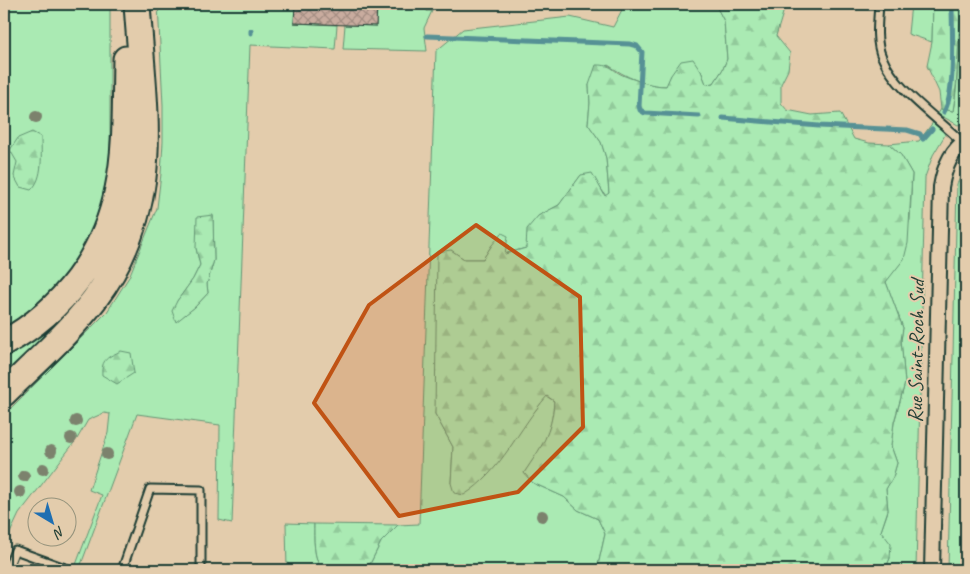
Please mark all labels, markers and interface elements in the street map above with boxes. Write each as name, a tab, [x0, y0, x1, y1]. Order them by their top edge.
street label: Rue Saint-Roch Sud	[902, 276, 930, 423]
north arrow	[28, 496, 78, 546]
text: N	[49, 522, 68, 543]

